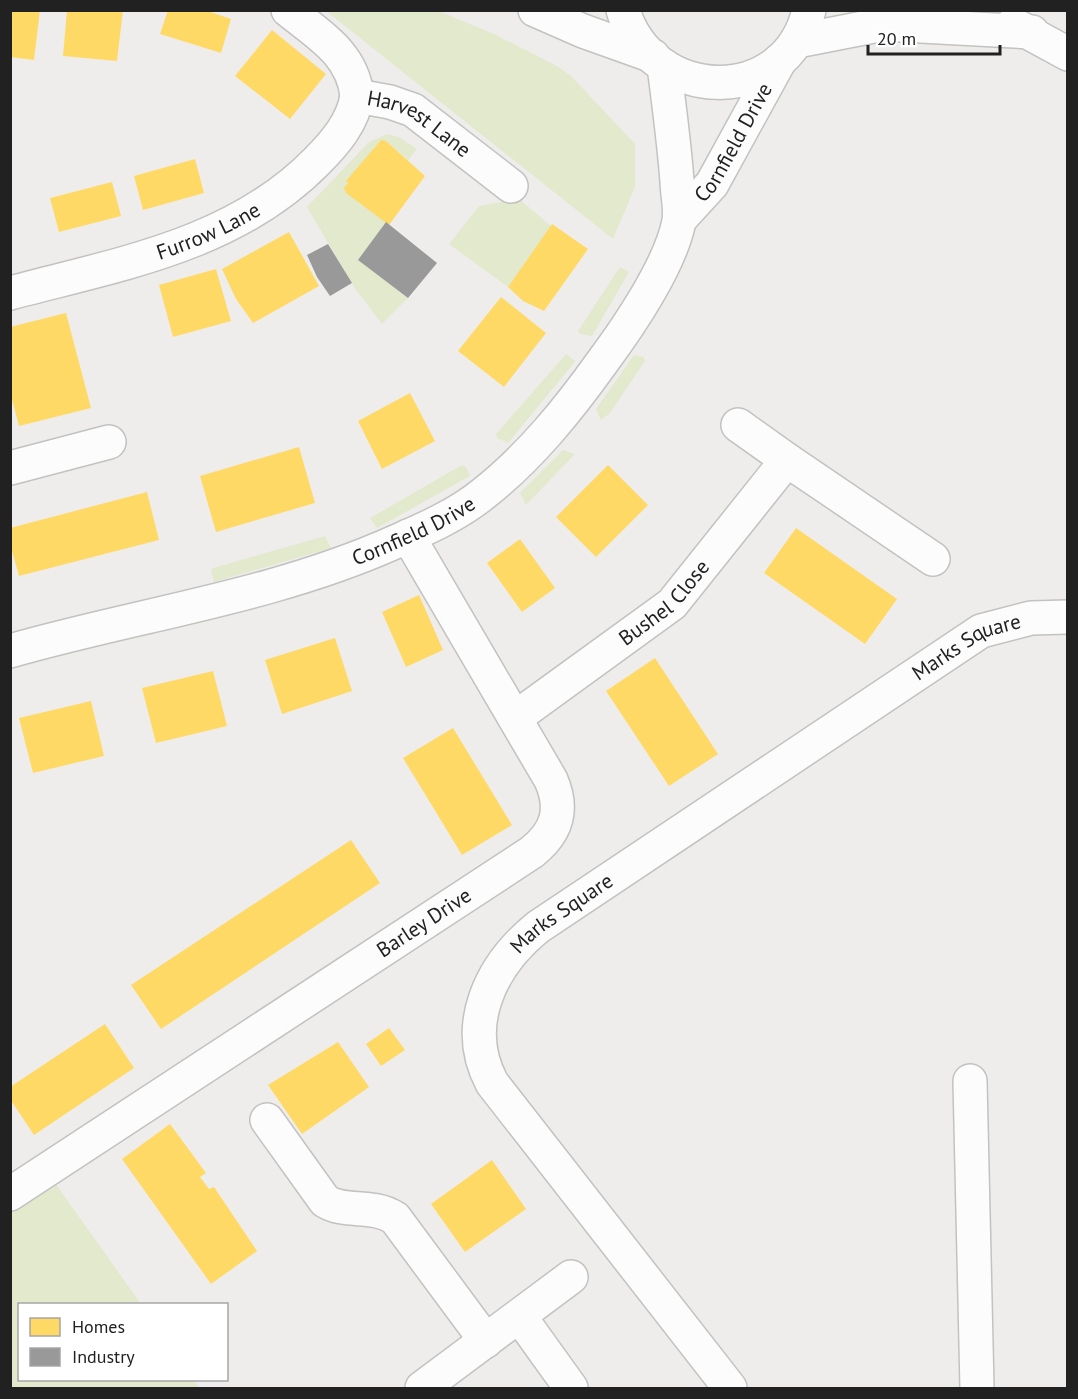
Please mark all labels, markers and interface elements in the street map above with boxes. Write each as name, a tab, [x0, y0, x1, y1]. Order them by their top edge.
scale bar	[868, 18, 1000, 56]
text: 20 m	[877, 27, 916, 50]
street label: Cornfield Drive	[688, 78, 778, 208]
street label: Harvest Lane	[365, 84, 477, 163]
street label: Furrow Lane	[153, 196, 265, 266]
street label: Cornfield Drive	[348, 490, 480, 571]
street label: Bushel Close	[613, 554, 715, 651]
street label: Marks Square	[907, 607, 1024, 686]
street label: Marks Square	[504, 867, 618, 959]
street label: Barley Drive	[371, 881, 476, 963]
legend	[18, 1303, 228, 1381]
text: Homes	[72, 1315, 125, 1338]
text: Industry	[72, 1345, 135, 1368]

